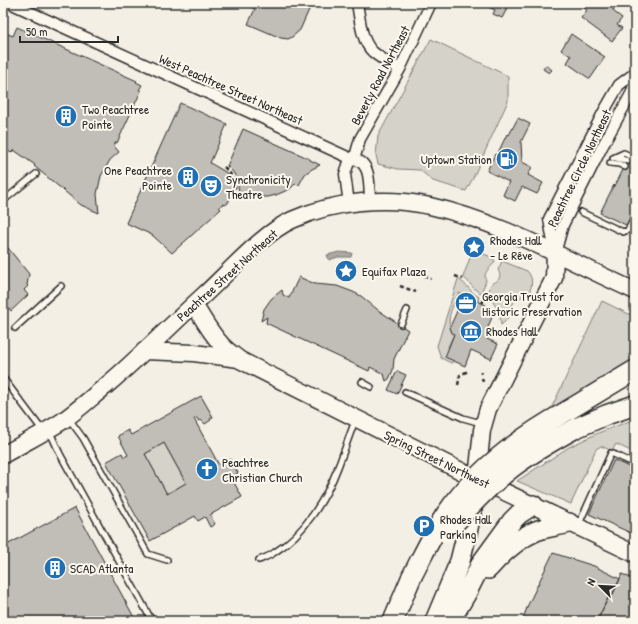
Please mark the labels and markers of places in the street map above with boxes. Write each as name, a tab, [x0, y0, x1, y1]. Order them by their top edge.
place label: Two Peachtree Pointe	[82, 100, 149, 133]
building icon: Two Peachtree Pointe	[53, 103, 79, 129]
fuel station icon: Uptown Station	[494, 146, 520, 172]
place label: Uptown Station	[421, 150, 492, 168]
place label: One Peachtree Pointe	[104, 161, 172, 194]
building icon: One Peachtree Pointe	[175, 164, 201, 190]
place label: Synchronicity Theatre	[226, 170, 291, 203]
theatre icon: Synchronicity Theatre	[198, 173, 224, 199]
place label: Rhodes Hall - Le Rêve	[490, 231, 542, 264]
place icon: Rhodes Hall - Le Rêve	[461, 234, 487, 260]
place icon: Equifax Plaza	[333, 258, 359, 284]
place label: Equifax Plaza	[362, 262, 426, 280]
place label: Georgia Trust for Historic Preservation	[482, 287, 582, 320]
office icon: Georgia Trust for Historic Preservation	[453, 290, 479, 316]
museum icon: Rhodes Hall	[458, 318, 484, 344]
place label: Rhodes Hall	[486, 322, 538, 340]
place label: Peachtree Christian Church	[222, 453, 303, 486]
church icon: Peachtree Christian Church	[194, 456, 220, 482]
place label: Rhodes Hall Parking	[440, 510, 492, 543]
parking icon: Rhodes Hall Parking	[411, 513, 437, 539]
building icon: SCAD Atlanta	[42, 555, 68, 581]
place label: SCAD Atlanta	[70, 559, 133, 577]

